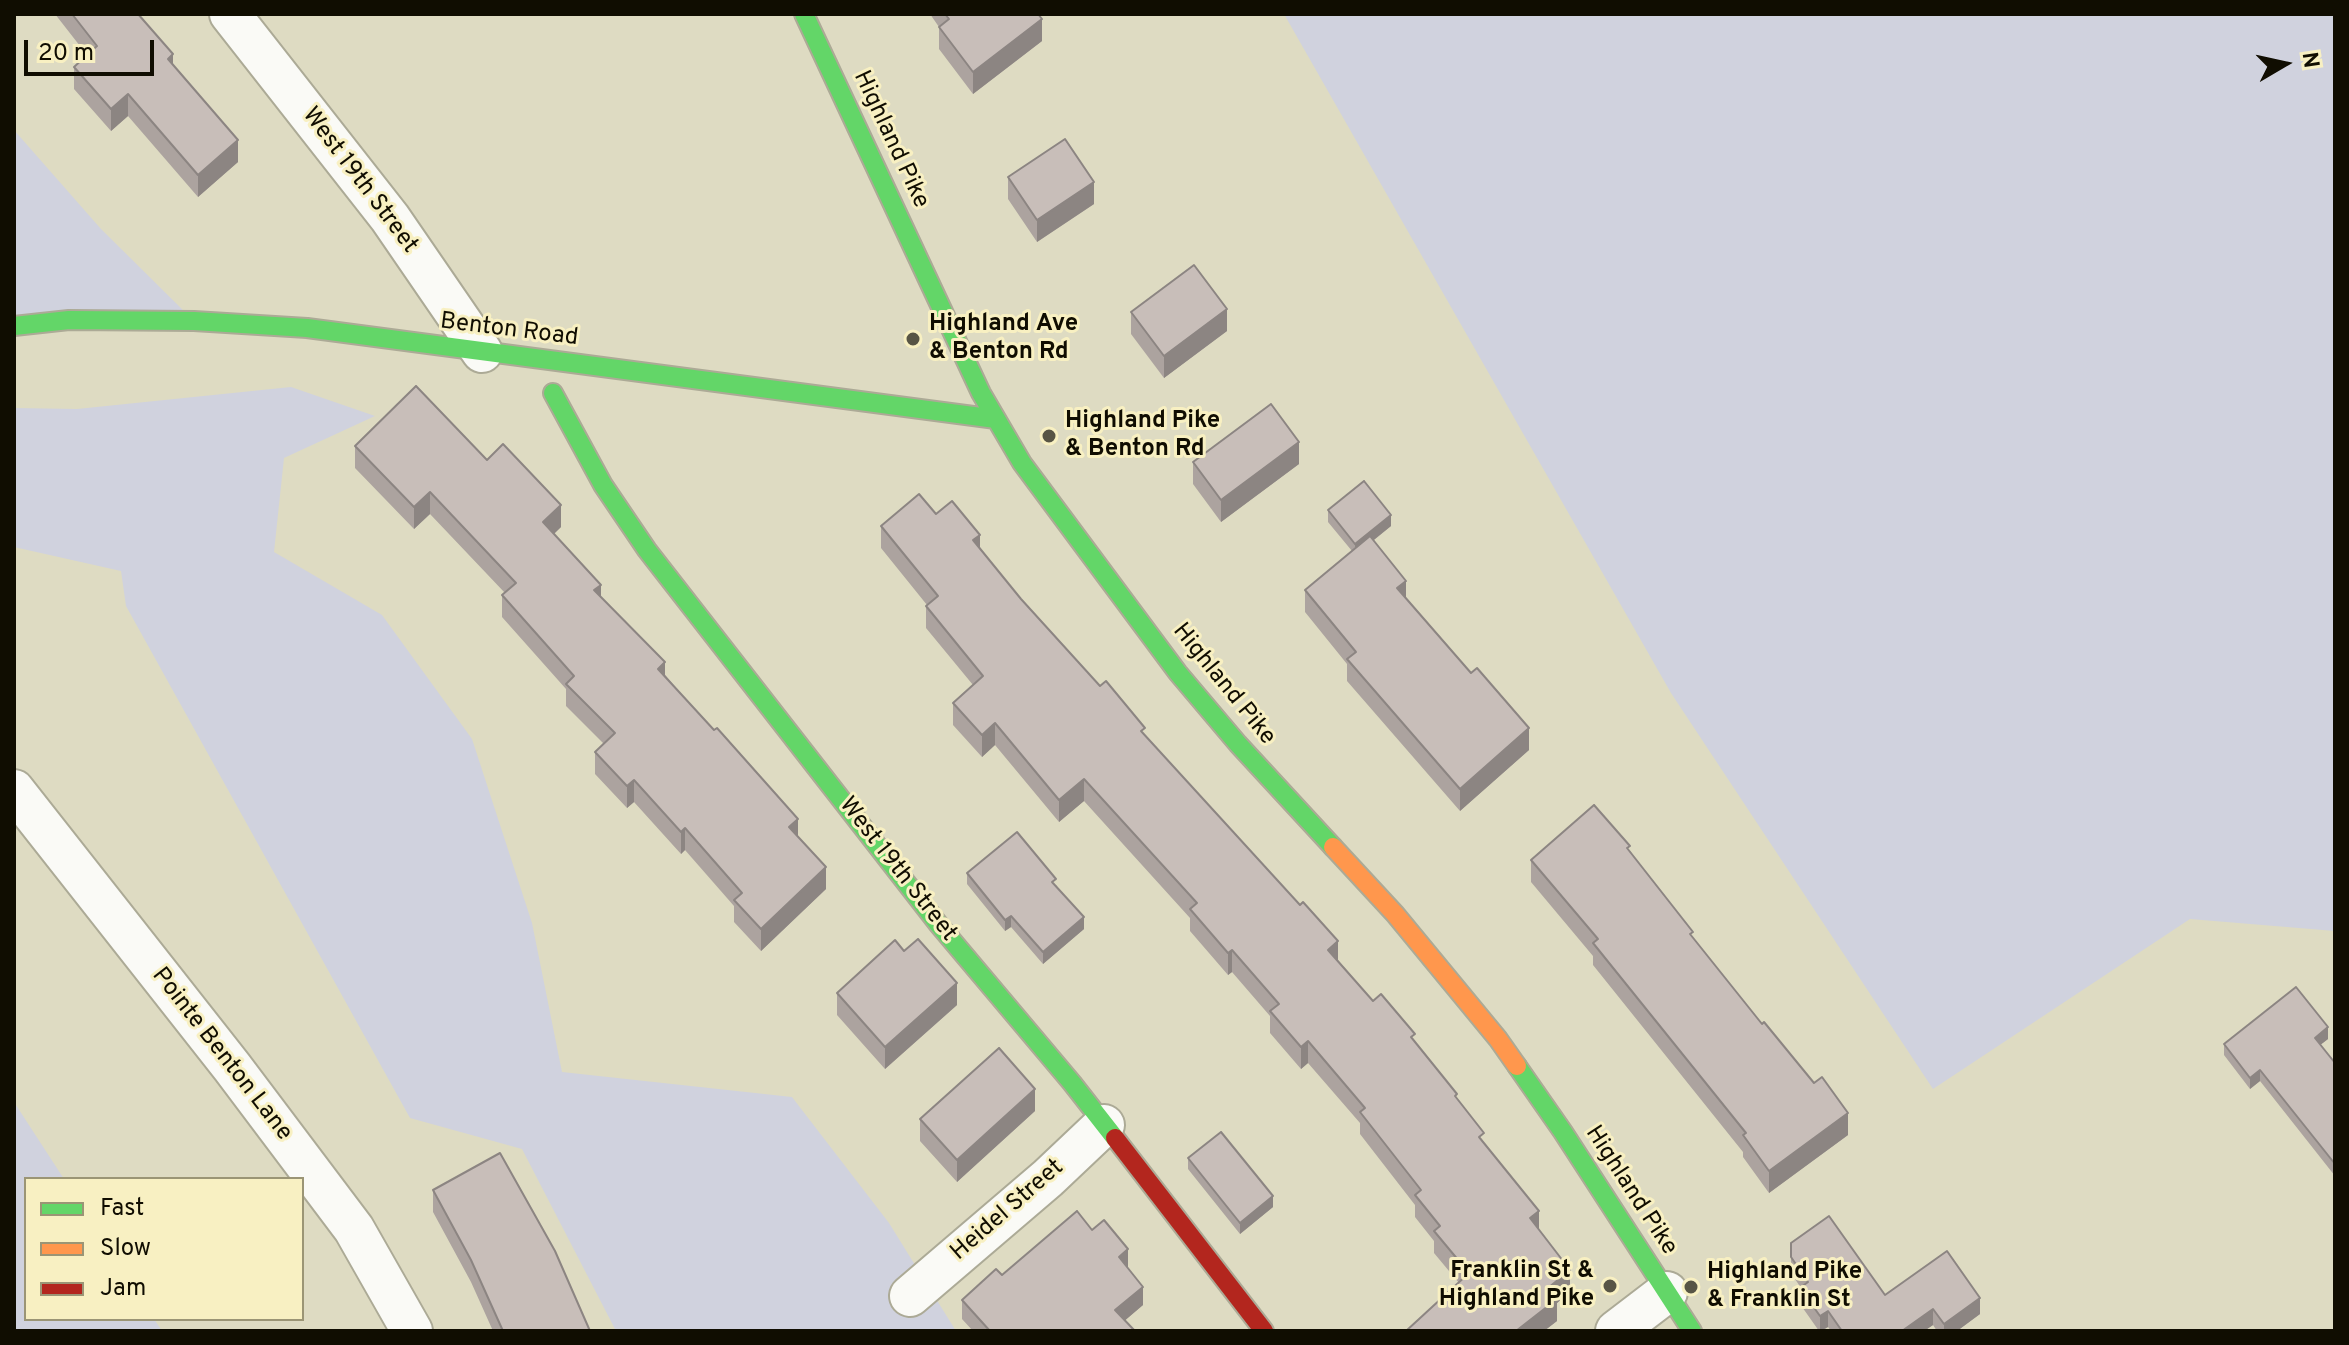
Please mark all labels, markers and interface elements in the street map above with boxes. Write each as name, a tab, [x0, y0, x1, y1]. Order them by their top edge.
scale bar	[28, 24, 158, 74]
north arrow	[2245, 24, 2325, 104]
text: 20 m	[38, 39, 94, 69]
text: N	[2295, 50, 2324, 70]
street label: Highland Pike	[846, 67, 934, 213]
street label: West 19th Street	[295, 102, 423, 260]
street label: Benton Road	[438, 308, 580, 354]
place label: Highland Ave & Benton Rd	[929, 311, 1078, 367]
marker: Highland Ave & Benton Rd	[904, 330, 922, 348]
place label: Highland Pike & Benton Rd	[1065, 408, 1220, 464]
marker: Highland Pike & Benton Rd	[1040, 427, 1058, 445]
street label: Highland Pike	[1165, 618, 1281, 752]
street label: West 19th Street	[832, 792, 962, 948]
street label: Pointe Benton Lane	[144, 963, 298, 1147]
street label: Highland Pike	[1578, 1121, 1682, 1261]
street label: Heidel Street	[946, 1154, 1070, 1268]
legend	[24, 1177, 304, 1321]
text: Fast	[100, 1194, 144, 1224]
text: Slow	[100, 1234, 151, 1264]
place label: Franklin St & Highland Pike	[1439, 1258, 1594, 1314]
place label: Highland Pike & Franklin St	[1707, 1259, 1862, 1315]
text: Jam	[100, 1274, 146, 1304]
marker: Franklin St & Highland Pike	[1601, 1277, 1619, 1295]
marker: Highland Pike & Franklin St	[1682, 1278, 1700, 1296]

